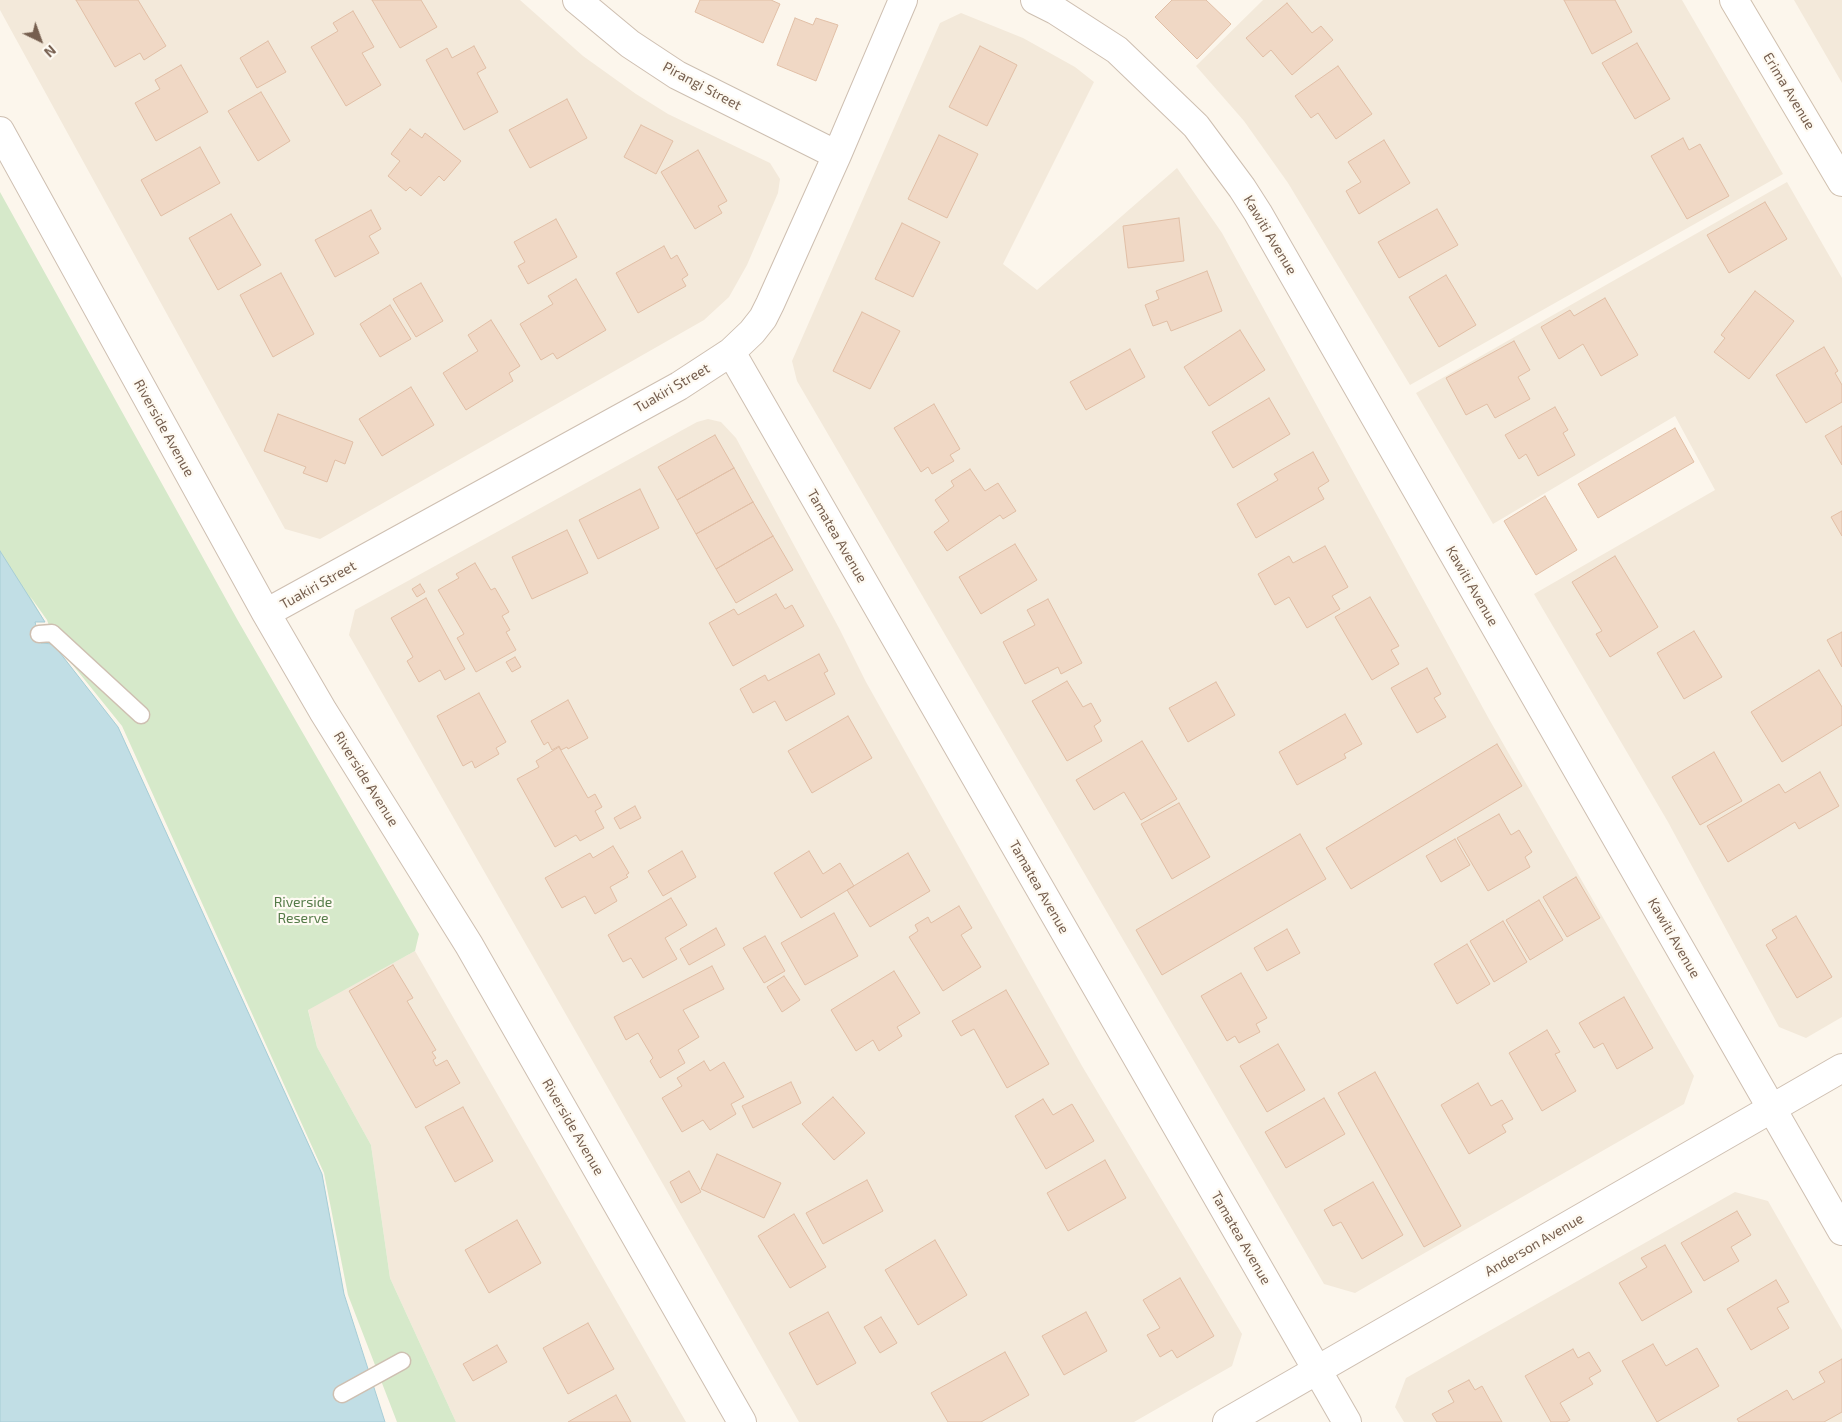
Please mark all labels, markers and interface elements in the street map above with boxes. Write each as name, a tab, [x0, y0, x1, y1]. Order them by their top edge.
north arrow	[15, 15, 65, 65]
text: N	[41, 42, 60, 61]
street label: Erima Avenue	[1759, 49, 1819, 133]
street label: Pirangi Street	[660, 58, 744, 114]
street label: Kawiti Avenue	[1240, 192, 1300, 278]
street label: Tuakiri Street	[631, 360, 713, 416]
street label: Riverside Avenue	[130, 376, 198, 480]
street label: Tamatea Avenue	[803, 486, 871, 586]
street label: Kawiti Avenue	[1442, 543, 1502, 629]
street label: Tuakiri Street	[277, 557, 359, 613]
street label: Riverside Avenue	[330, 728, 402, 830]
street label: Tamatea Avenue	[1005, 837, 1073, 937]
park label: Riverside Reserve	[274, 894, 332, 926]
street label: Kawiti Avenue	[1644, 895, 1704, 981]
street label: Riverside Avenue	[539, 1076, 607, 1178]
street label: Tamatea Avenue	[1207, 1188, 1275, 1288]
street label: Anderson Avenue	[1482, 1210, 1586, 1280]

